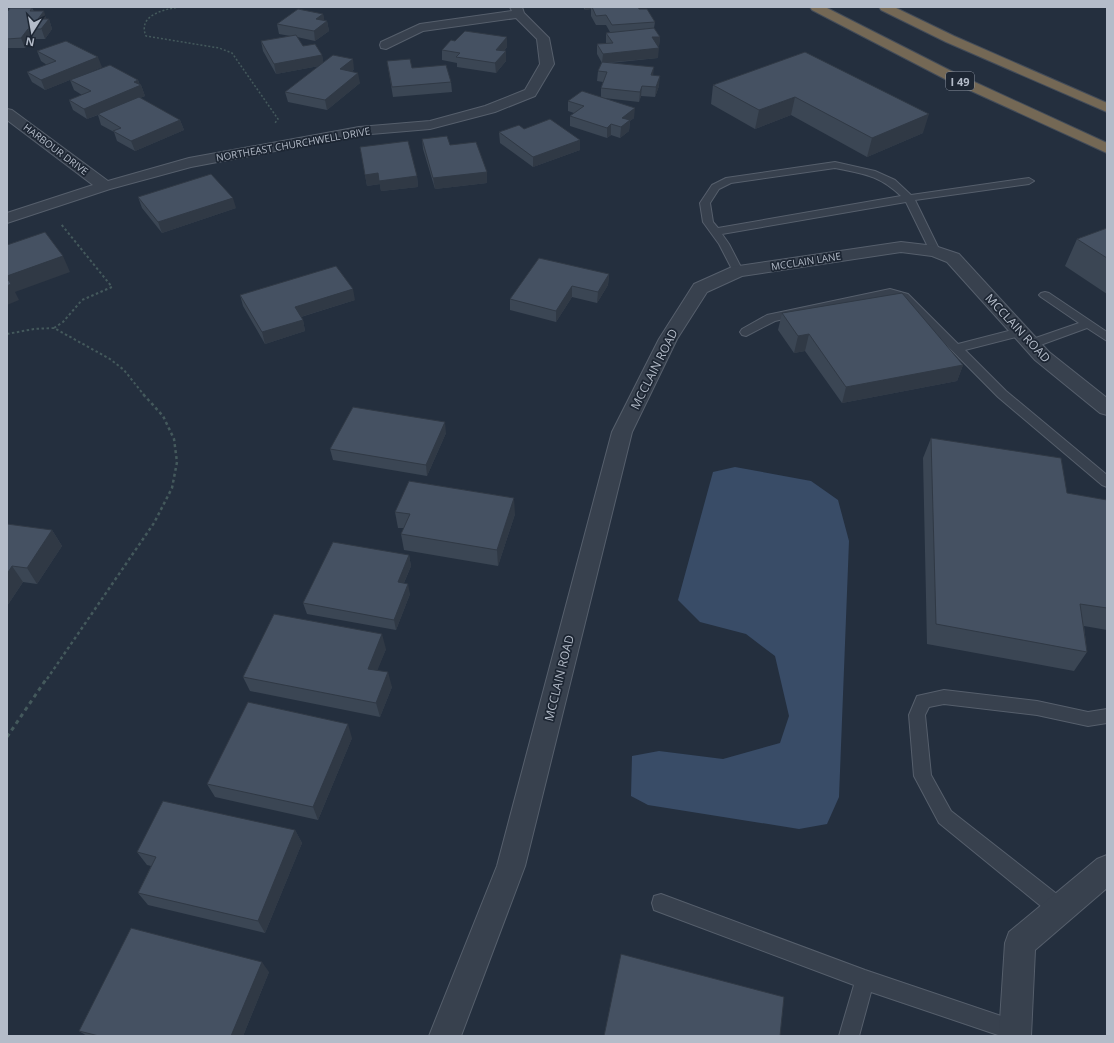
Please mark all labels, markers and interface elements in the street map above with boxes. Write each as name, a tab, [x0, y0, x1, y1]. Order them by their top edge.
north arrow	[12, 12, 52, 52]
text: N	[24, 34, 36, 51]
road number: I 49	[946, 72, 974, 90]
street label: HARBOUR DRIVE	[21, 120, 91, 178]
street label: NORTHEAST CHURCHWELL DRIVE	[215, 124, 371, 164]
street label: MCCLAIN LANE	[770, 249, 842, 273]
street label: MCCLAIN ROAD	[982, 290, 1054, 366]
street label: MCCLAIN ROAD	[626, 326, 682, 412]
street label: MCCLAIN ROAD	[540, 633, 578, 723]

